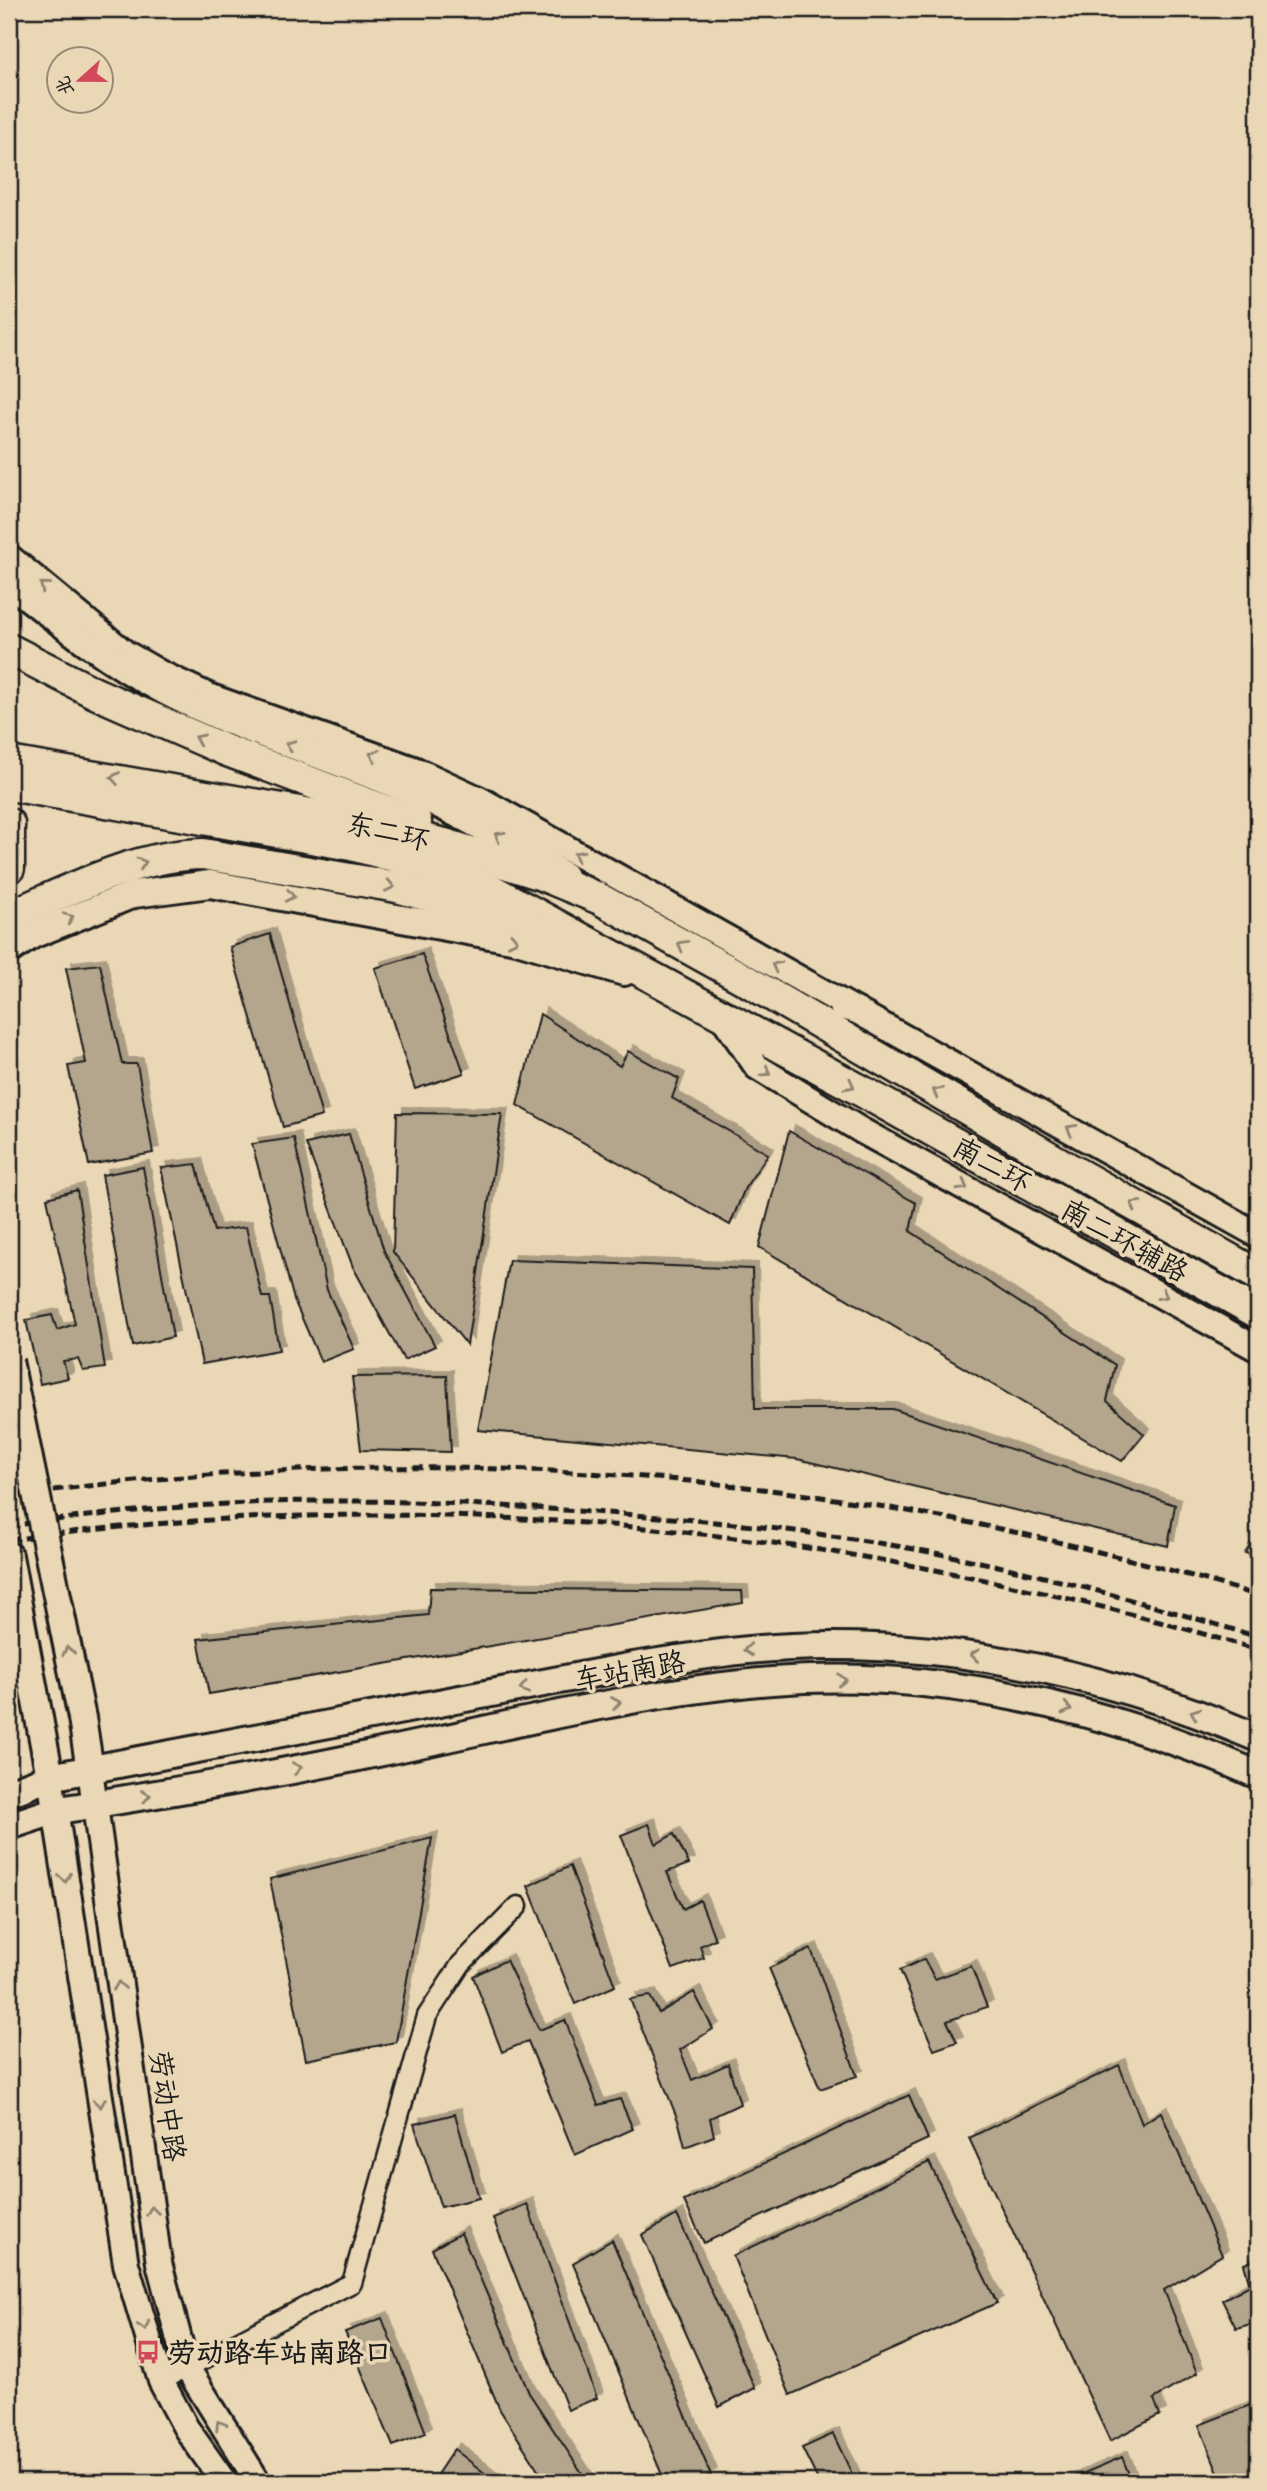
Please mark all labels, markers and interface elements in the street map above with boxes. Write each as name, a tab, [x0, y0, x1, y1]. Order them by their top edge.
north arrow	[46, 46, 116, 116]
text: 北	[50, 71, 82, 99]
one-way arrow	[40, 582, 52, 595]
one-way arrow	[194, 733, 206, 747]
one-way arrow	[285, 740, 297, 754]
one-way arrow	[368, 749, 381, 763]
one-way arrow	[109, 772, 121, 787]
street label: 东二环	[342, 805, 433, 864]
one-way arrow	[493, 831, 506, 844]
one-way arrow	[573, 850, 585, 863]
one-way arrow	[136, 857, 148, 872]
one-way arrow	[384, 877, 396, 892]
one-way arrow	[284, 888, 296, 903]
one-way arrow	[62, 913, 74, 927]
one-way arrow	[507, 931, 519, 946]
one-way arrow	[677, 940, 690, 953]
one-way arrow	[771, 961, 784, 974]
one-way arrow	[758, 1063, 771, 1076]
one-way arrow	[843, 1077, 855, 1090]
one-way arrow	[932, 1087, 945, 1100]
one-way arrow	[1065, 1124, 1078, 1137]
street label: 南二环	[944, 1129, 1037, 1205]
one-way arrow	[956, 1177, 968, 1191]
street label: 南二环辅路	[1052, 1191, 1194, 1295]
one-way arrow	[1129, 1200, 1142, 1213]
one-way arrow	[1155, 1287, 1168, 1300]
one-way arrow	[743, 1642, 754, 1657]
street label: 车站南路	[572, 1644, 689, 1703]
one-way arrow	[61, 1645, 76, 1657]
one-way arrow	[969, 1648, 981, 1663]
one-way arrow	[837, 1672, 848, 1688]
one-way arrow	[518, 1679, 530, 1694]
one-way arrow	[610, 1696, 622, 1711]
one-way arrow	[1061, 1701, 1073, 1715]
one-way arrow	[1190, 1707, 1202, 1721]
one-way arrow	[291, 1762, 303, 1777]
one-way arrow	[140, 1789, 152, 1804]
one-way arrow	[57, 1873, 72, 1884]
one-way arrow	[112, 1980, 127, 1992]
street label: 劳动中路	[136, 2048, 193, 2165]
one-way arrow	[92, 2097, 107, 2109]
one-way arrow	[145, 2205, 160, 2217]
one-way arrow	[136, 2320, 151, 2332]
place label: 劳动路车站南路口	[168, 2335, 392, 2376]
bus stop icon: 劳动路车站南路口	[134, 2338, 162, 2366]
one-way arrow	[216, 2420, 229, 2433]

